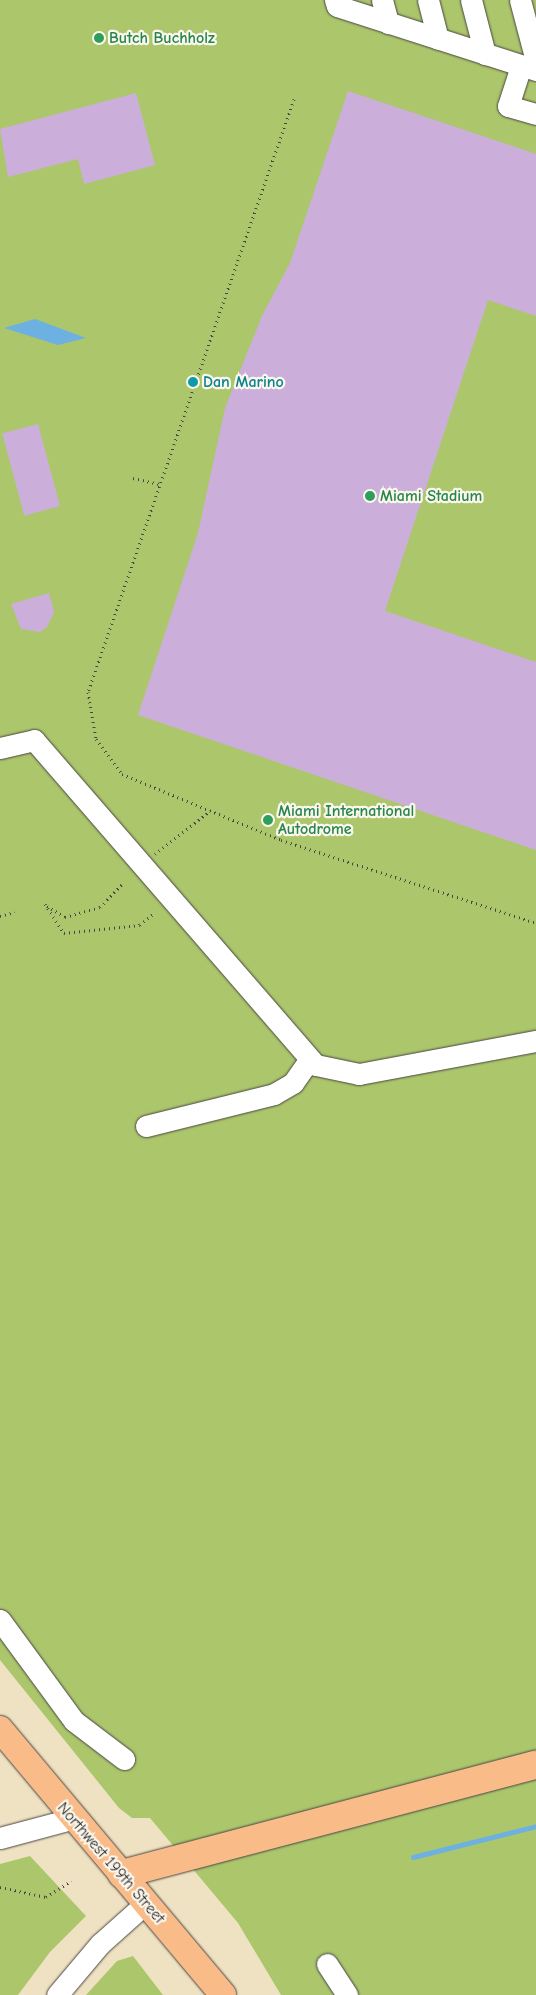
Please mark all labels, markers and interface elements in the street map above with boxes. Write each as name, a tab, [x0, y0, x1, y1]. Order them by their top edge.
place label: Butch Buchholz	[109, 28, 215, 48]
marker: Butch Buchholz	[93, 32, 105, 44]
place label: Dan Marino	[203, 372, 284, 392]
marker: Dan Marino	[187, 376, 199, 388]
place label: Miami Stadium	[380, 486, 482, 506]
marker: Miami Stadium	[364, 490, 376, 502]
place label: Miami International Autodrome	[278, 801, 414, 839]
marker: Miami International Autodrome	[262, 814, 274, 826]
street label: Northwest 199th Street	[53, 1798, 169, 1928]

